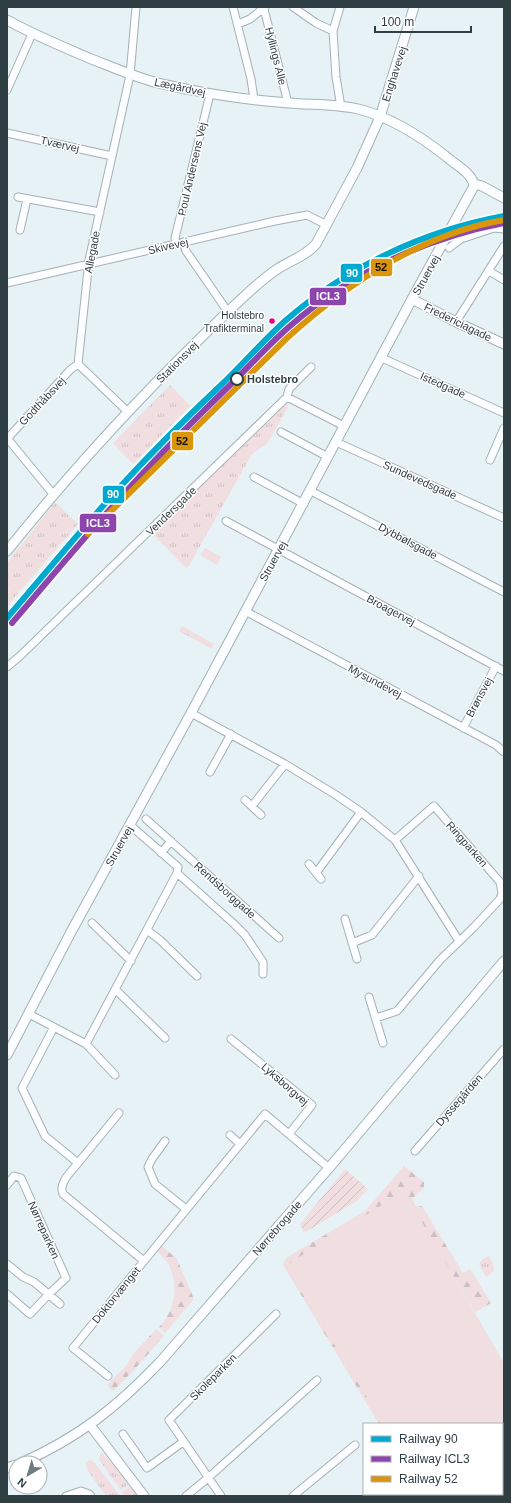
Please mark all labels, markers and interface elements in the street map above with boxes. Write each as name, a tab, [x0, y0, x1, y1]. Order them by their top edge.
scale bar	[375, 8, 471, 34]
text: 100 m	[381, 15, 414, 29]
street label: Hyllings Alle	[263, 26, 289, 86]
street label: Enghavevej	[379, 45, 409, 103]
street label: Lægårdvej	[153, 76, 207, 98]
street label: Poul Andersens Vej	[175, 121, 209, 217]
street label: Tværvej	[39, 134, 81, 154]
street label: Allegade	[82, 230, 102, 274]
street label: Skivevej	[147, 236, 189, 256]
street label: Struervej	[410, 253, 442, 297]
line badge: 52	[370, 258, 393, 277]
text: 52	[375, 261, 387, 273]
line badge: 90	[340, 263, 363, 283]
text: 90	[346, 267, 358, 279]
line badge: ICL3	[309, 287, 347, 306]
text: ICL3	[316, 290, 340, 302]
street label: Fredericiagade	[422, 301, 494, 343]
place label: Holstebro Trafikterminal	[204, 310, 264, 334]
marker: Holstebro Trafikterminal	[267, 316, 277, 326]
street label: Stationsvej	[154, 339, 200, 385]
street label: Istedgade	[418, 370, 468, 400]
marker: Holstebro	[230, 372, 244, 386]
place label: Holstebro	[247, 373, 299, 385]
street label: Godthåbsvej	[17, 374, 67, 428]
line badge: 52	[171, 431, 194, 451]
text: 52	[176, 435, 188, 447]
street label: Sundevedsgade	[381, 458, 459, 502]
street label: Vendersgade	[144, 484, 198, 538]
line badge: 90	[102, 485, 125, 504]
text: 90	[107, 488, 119, 500]
line badge: ICL3	[79, 513, 117, 533]
text: ICL3	[86, 517, 110, 529]
street label: Dybbølsgade	[377, 520, 439, 562]
street label: Struervej	[257, 539, 289, 583]
street label: Broagervej	[365, 592, 417, 628]
street label: Mysundevej	[346, 662, 404, 700]
street label: Brønsvej	[464, 675, 494, 719]
street label: Ringparken	[444, 819, 490, 869]
street label: Struervej	[103, 824, 135, 868]
street label: Rendsborggade	[192, 859, 258, 921]
street label: Lyksborgvej	[259, 1060, 311, 1108]
street label: Dyssegården	[433, 1072, 485, 1128]
street label: Nørrebrogade	[250, 1198, 304, 1258]
street label: Nørreparken	[26, 1199, 62, 1261]
street label: Doktorvænget	[90, 1264, 142, 1326]
street label: Skoleparken	[187, 1351, 239, 1403]
legend	[363, 1423, 503, 1495]
text: Railway 90	[399, 1432, 458, 1446]
text: Railway ICL3	[399, 1452, 470, 1466]
north arrow	[8, 1455, 48, 1495]
text: Railway 52	[399, 1472, 458, 1486]
text: N	[15, 1476, 29, 1490]

